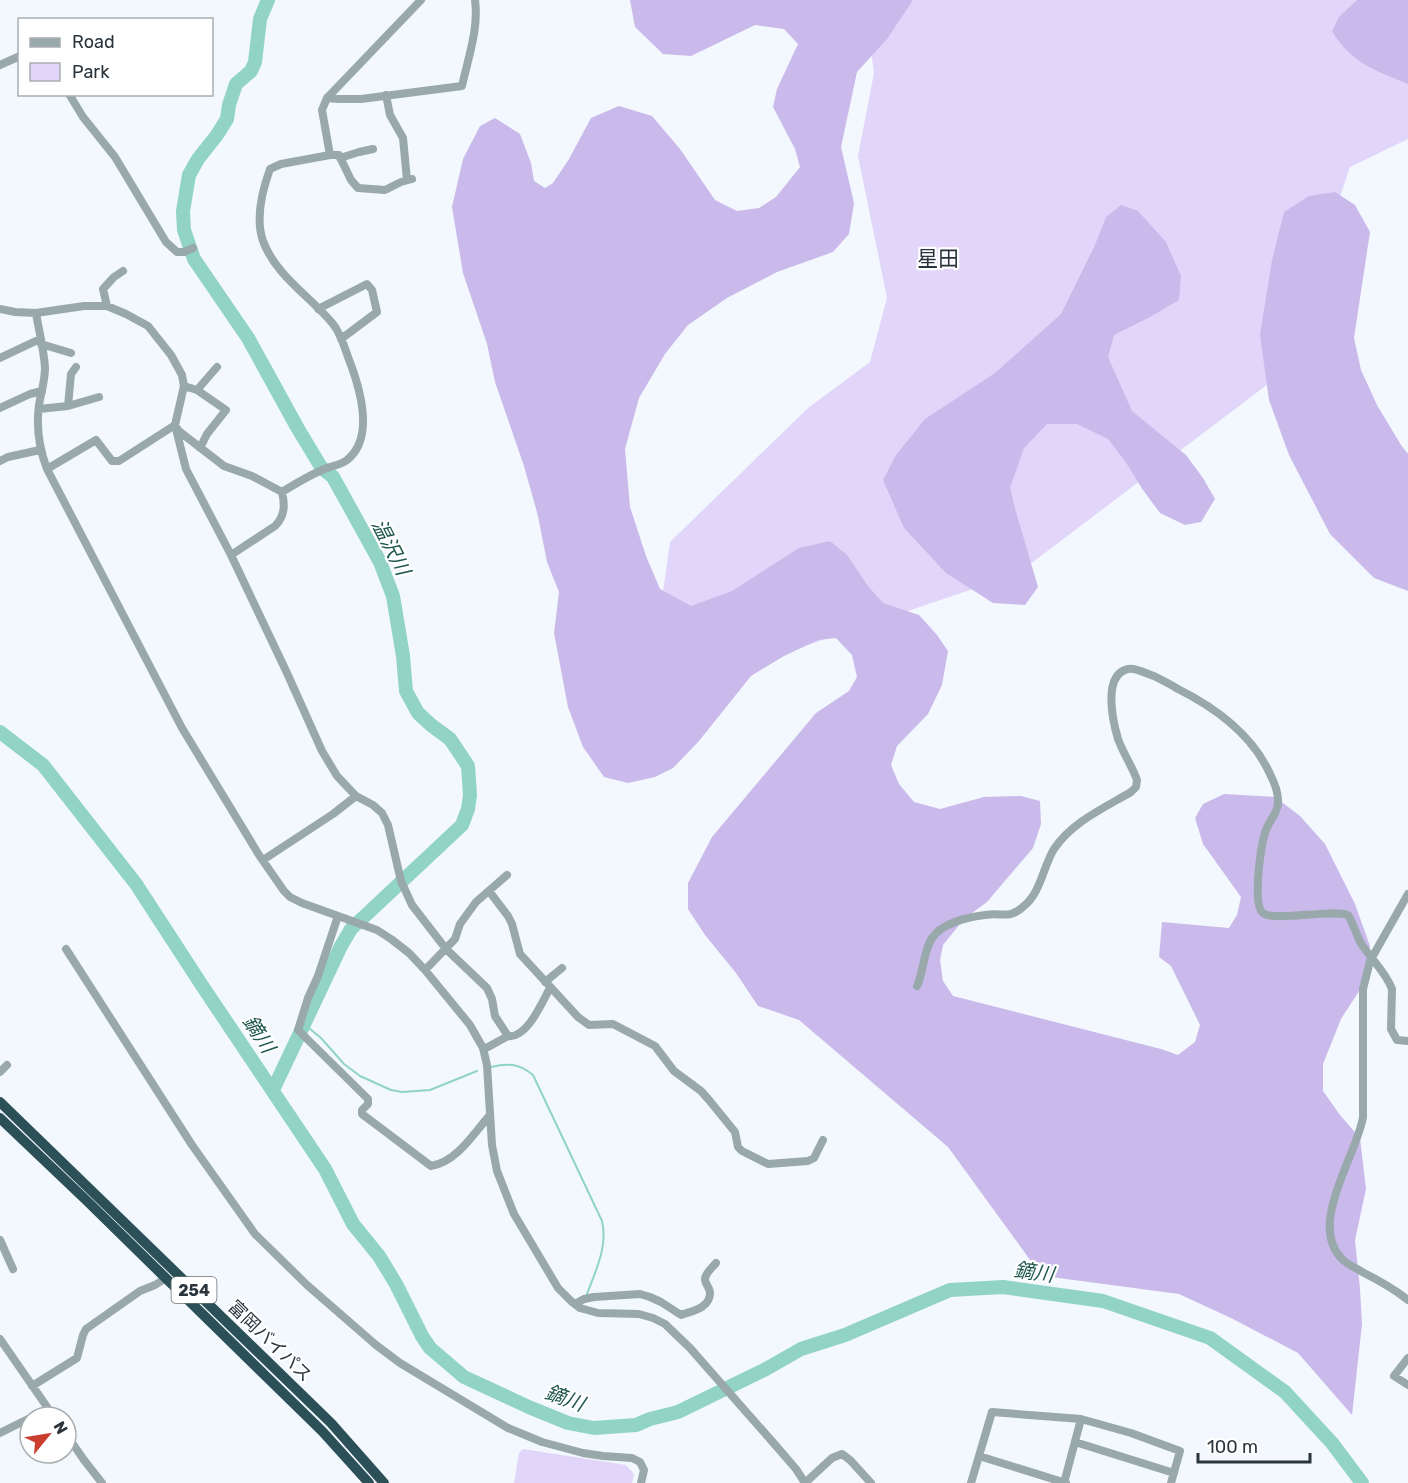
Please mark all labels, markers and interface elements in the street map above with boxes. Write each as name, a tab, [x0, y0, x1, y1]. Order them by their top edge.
legend	[18, 18, 213, 96]
text: Road	[72, 31, 115, 53]
text: Park	[72, 61, 110, 83]
district label: 星田	[917, 246, 959, 271]
water label: 温沢川	[367, 515, 416, 581]
water label: 鏑川	[238, 1011, 281, 1059]
water label: 鏑川	[1013, 1257, 1057, 1287]
road number: 254	[172, 1277, 216, 1303]
street label: 富岡バイパス	[224, 1296, 316, 1386]
water label: 鏑川	[542, 1380, 590, 1417]
north arrow	[18, 1405, 78, 1465]
text: N	[49, 1418, 72, 1437]
scale bar	[1198, 1426, 1310, 1464]
text: 100 m	[1207, 1436, 1258, 1458]

